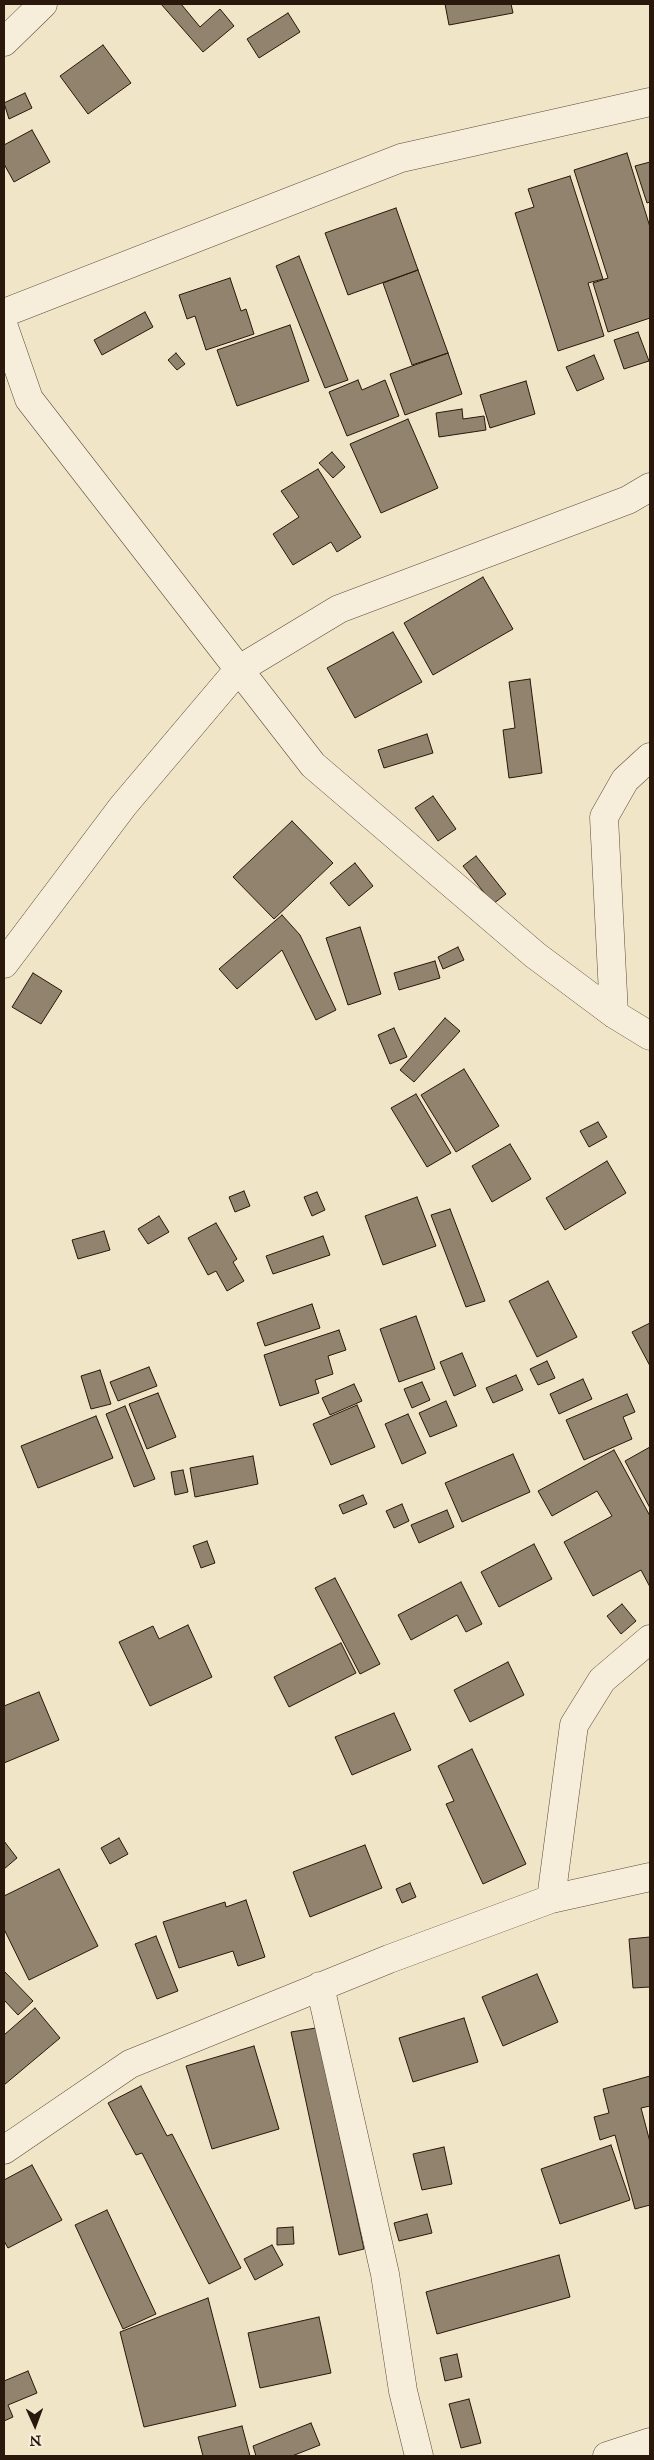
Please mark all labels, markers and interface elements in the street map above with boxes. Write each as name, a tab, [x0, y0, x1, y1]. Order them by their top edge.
north arrow	[10, 2400, 60, 2450]
text: N	[29, 2432, 42, 2449]

